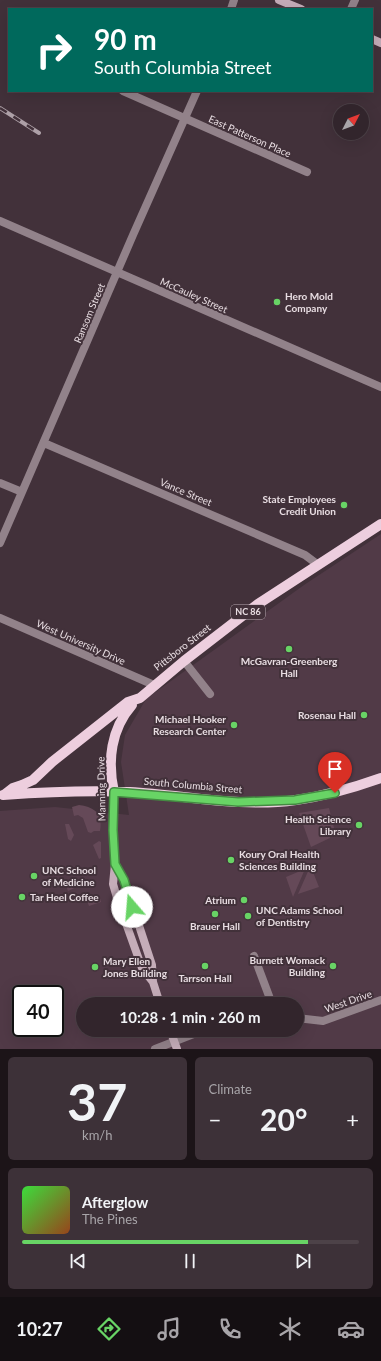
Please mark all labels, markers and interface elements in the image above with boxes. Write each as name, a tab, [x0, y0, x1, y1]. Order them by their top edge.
text: 90 m	[94, 22, 157, 56]
icon: right	[28, 24, 80, 76]
text: South Columbia Street	[94, 56, 272, 78]
north arrow	[333, 104, 369, 140]
map controls	[333, 104, 369, 140]
street label: East Patterson Place	[207, 112, 293, 160]
street label: McCauley Street	[159, 275, 230, 315]
street label: Ransom Street	[71, 281, 107, 345]
place label: Hero Mold Company	[285, 290, 333, 314]
marker: Hero Mold Company	[272, 297, 282, 307]
street label: Vance Street	[158, 476, 214, 509]
place label: State Employees Credit Union	[263, 493, 337, 517]
marker: State Employees Credit Union	[339, 500, 349, 510]
road number: NC 86	[231, 605, 265, 619]
street label: West University Drive	[35, 617, 127, 667]
street label: Pittsboro Street	[151, 621, 213, 673]
marker: McGavran-Greenberg Hall	[284, 644, 294, 654]
place label: McGavran-Greenberg Hall	[241, 655, 338, 679]
place label: Rosenau Hall	[298, 709, 356, 721]
marker: Rosenau Hall	[359, 710, 369, 720]
place label: Michael Hooker Research Center	[153, 713, 226, 737]
marker: Michael Hooker Research Center	[229, 720, 239, 730]
pin	[318, 752, 352, 793]
street label: Manning Drive	[94, 756, 108, 822]
icon: arrive	[324, 758, 346, 780]
street label: South Columbia Street	[143, 775, 243, 795]
place label: Health Science Library	[285, 813, 352, 837]
marker: Health Science Library	[354, 820, 364, 830]
place label: Koury Oral Health Sciences Building	[239, 848, 320, 872]
marker: Koury Oral Health Sciences Building	[226, 855, 236, 865]
place label: UNC School of Medicine	[42, 864, 96, 888]
marker: UNC School of Medicine	[29, 871, 39, 881]
position arrow	[111, 886, 153, 928]
place label: Tar Heel Coffee	[30, 891, 99, 903]
marker: Tar Heel Coffee	[17, 892, 27, 902]
place label: Atrium	[204, 894, 236, 906]
marker: Atrium	[239, 895, 249, 905]
place label: UNC Adams School of Dentistry	[256, 904, 343, 928]
marker: Brauer Hall	[210, 909, 220, 919]
marker: UNC Adams School of Dentistry	[243, 911, 253, 921]
place label: Brauer Hall	[190, 920, 240, 932]
place label: Burnett Womack Building	[250, 954, 326, 978]
place label: Mary Ellen Jones Building	[103, 955, 168, 979]
marker: Tarrson Hall	[200, 961, 210, 971]
marker: Burnett Womack Building	[328, 961, 338, 971]
marker: Mary Ellen Jones Building	[90, 962, 100, 972]
place label: Tarrson Hall	[178, 972, 232, 984]
speed limit sign: 40	[12, 985, 64, 1037]
street label: West Drive	[323, 987, 373, 1015]
text: 10:28 · 1 min · 260 m	[120, 1008, 260, 1026]
text: 37	[67, 1070, 127, 1132]
text: Climate	[209, 1081, 252, 1097]
text: 20°	[260, 1101, 307, 1137]
text: −	[209, 1106, 221, 1133]
text: +	[346, 1106, 359, 1133]
text: km/h	[82, 1127, 112, 1143]
text: Afterglow	[82, 1193, 148, 1211]
text: The Pines	[82, 1211, 138, 1227]
icon: previous	[67, 1250, 89, 1272]
icon: pause	[179, 1250, 201, 1272]
icon: next	[292, 1250, 314, 1272]
icon: directions	[95, 1315, 123, 1343]
icon: music	[155, 1315, 183, 1343]
icon: phone	[216, 1315, 244, 1343]
icon: climate	[276, 1315, 304, 1343]
icon: car	[337, 1315, 365, 1343]
text: 10:27	[16, 1318, 63, 1340]

